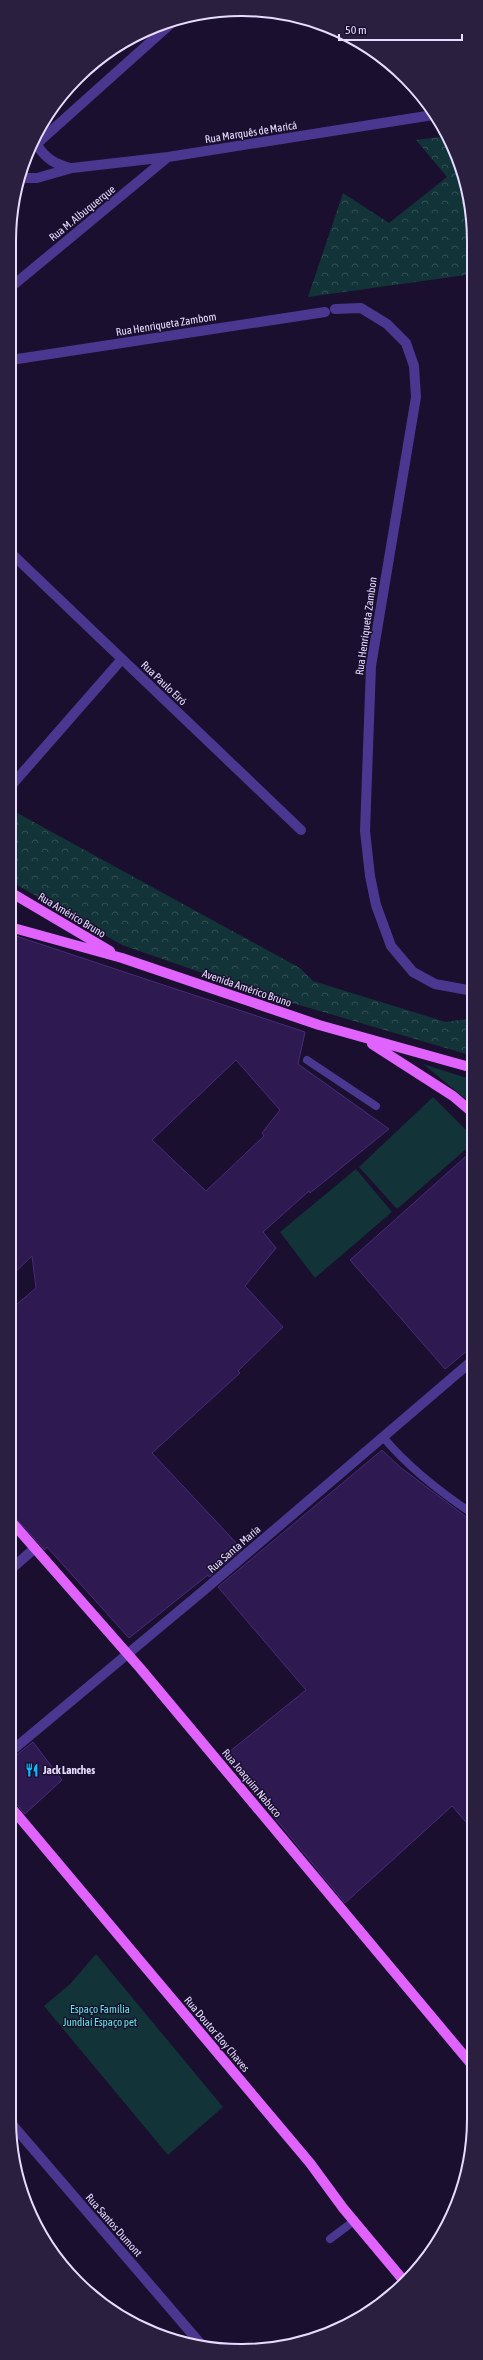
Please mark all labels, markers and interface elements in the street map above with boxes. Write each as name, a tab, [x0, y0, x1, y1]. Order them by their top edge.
scale bar	[339, 16, 462, 42]
text: 50 m	[345, 23, 367, 37]
street label: Rua Marquês de Maricá	[204, 119, 298, 145]
street label: Rua M. Albuquerque	[47, 183, 117, 243]
street label: Rua Henriqueta Zambom	[115, 310, 217, 338]
street label: Rua Henriqueta Zambon	[353, 576, 379, 676]
street label: Rua Paulo Eiró	[139, 658, 189, 708]
street label: Rua Américo Bruno	[36, 890, 108, 940]
street label: Avenida Américo Bruno	[201, 967, 293, 1009]
street label: Rua Santa Maria	[205, 1523, 263, 1575]
street label: Rua Joaquim Nabuco	[220, 1747, 284, 1819]
restaurant icon: Jack Lanches	[24, 1762, 40, 1778]
place label: Jack Lanches	[42, 1764, 95, 1776]
street label: Rua Doutor Eloy Chaves	[182, 1994, 252, 2074]
park label: Espaço Família Jundiaí Espaço pet	[63, 2003, 137, 2028]
street label: Rua Santos Dumont	[83, 2191, 145, 2259]

